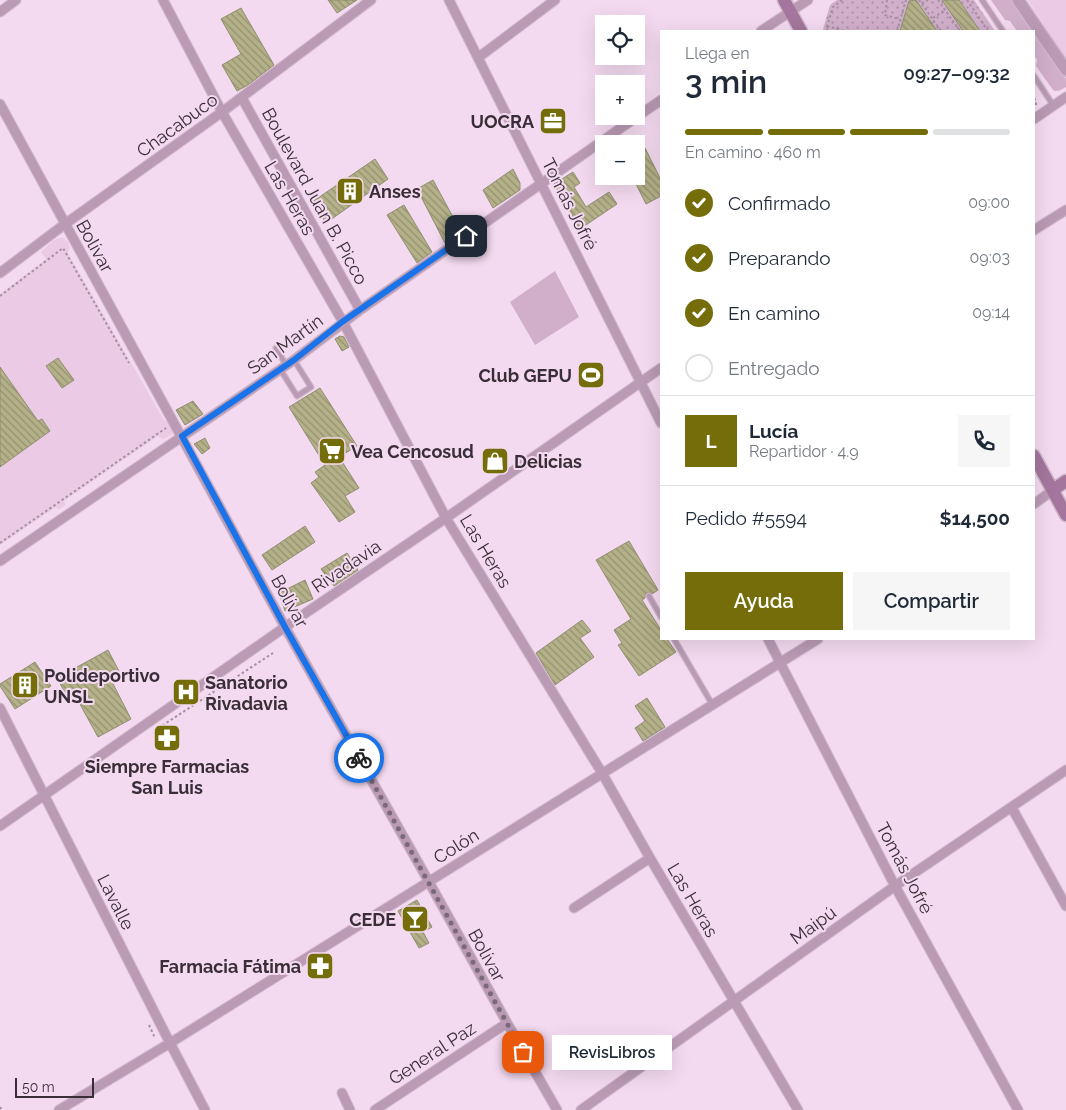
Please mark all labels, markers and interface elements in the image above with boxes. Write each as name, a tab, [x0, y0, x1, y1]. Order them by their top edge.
map controls	[595, 15, 645, 185]
button: locate	[595, 15, 645, 65]
text: Llega en	[685, 44, 749, 63]
text: 09:27–09:32	[903, 62, 1010, 84]
text: 3 min	[685, 63, 767, 100]
button: +	[595, 75, 645, 125]
street label: Chacabuco	[133, 89, 222, 161]
street label: Boulevard Juan B. Picco	[258, 104, 372, 288]
office icon: UOCRA	[538, 106, 568, 136]
place label: UOCRA	[470, 111, 535, 132]
button: −	[595, 135, 645, 185]
text: En camino · 460 m	[685, 143, 821, 162]
street label: Tomás Jofré	[538, 154, 602, 254]
street label: Las Heras	[260, 157, 320, 239]
building icon: Anses	[335, 176, 365, 206]
place label: Anses	[369, 181, 421, 202]
icon: check	[685, 189, 713, 217]
text: Confirmado	[728, 192, 831, 214]
text: 09:00	[968, 193, 1010, 212]
pin	[445, 215, 487, 257]
street label: Bolívar	[72, 216, 118, 277]
icon: home	[452, 222, 480, 250]
icon: check	[685, 244, 713, 272]
text: Preparando	[728, 247, 831, 269]
text: 09:03	[969, 248, 1010, 267]
icon: check	[685, 299, 713, 327]
text: En camino	[728, 302, 820, 324]
text: 09:14	[972, 303, 1010, 322]
street label: San Martín	[243, 310, 327, 378]
text: Entregado	[728, 357, 820, 379]
sports icon: Club GEPU	[576, 360, 606, 390]
place label: Club GEPU	[479, 365, 572, 386]
button: phone	[958, 415, 1010, 467]
text: Lucía	[749, 420, 798, 442]
text: L	[705, 430, 717, 452]
supermarket icon: Vea Cencosud	[317, 436, 347, 466]
place label: Vea Cencosud	[351, 441, 474, 462]
text: Repartidor · 4.9	[749, 442, 859, 461]
shop icon: Delicias	[480, 446, 510, 476]
place label: Delicias	[514, 451, 582, 472]
text: Pedido #5594	[685, 507, 807, 529]
text: $14,500	[939, 507, 1010, 529]
street label: Las Heras	[456, 510, 516, 592]
street label: Rivadavia	[307, 535, 385, 597]
street label: Bolívar	[267, 571, 313, 632]
button: Ayuda	[685, 572, 843, 630]
button: Compartir	[853, 572, 1010, 630]
place label: Polideportivo UNSL	[44, 665, 160, 707]
building icon: Polideportivo UNSL	[10, 670, 40, 700]
place label: Sanatorio Rivadavia	[205, 672, 288, 714]
hospital icon: Sanatorio Rivadavia	[171, 677, 201, 707]
pharmacy icon: Siempre Farmacias San Luis	[152, 723, 182, 753]
courier	[334, 733, 384, 783]
icon: bike	[345, 744, 373, 772]
place label: Siempre Farmacias San Luis	[85, 756, 249, 798]
street label: Tomás Jofré	[872, 819, 938, 918]
street label: Colón	[430, 824, 482, 868]
street label: Las Heras	[663, 859, 723, 941]
street label: Lavalle	[93, 871, 139, 934]
street label: Maipú	[786, 901, 840, 949]
bar icon: CEDE	[400, 904, 430, 934]
place label: CEDE	[349, 909, 396, 930]
street label: Bolívar	[464, 925, 510, 986]
pharmacy icon: Farmacia Fátima	[305, 951, 335, 981]
place label: Farmacia Fátima	[159, 956, 301, 977]
street label: General Paz	[385, 1017, 479, 1089]
pin	[502, 1031, 544, 1073]
callout: RevisLibros	[553, 1034, 673, 1070]
icon: bag	[509, 1038, 537, 1066]
text: RevisLibros	[569, 1043, 655, 1062]
scale bar	[15, 1075, 94, 1098]
text: 50 m	[22, 1079, 55, 1095]

